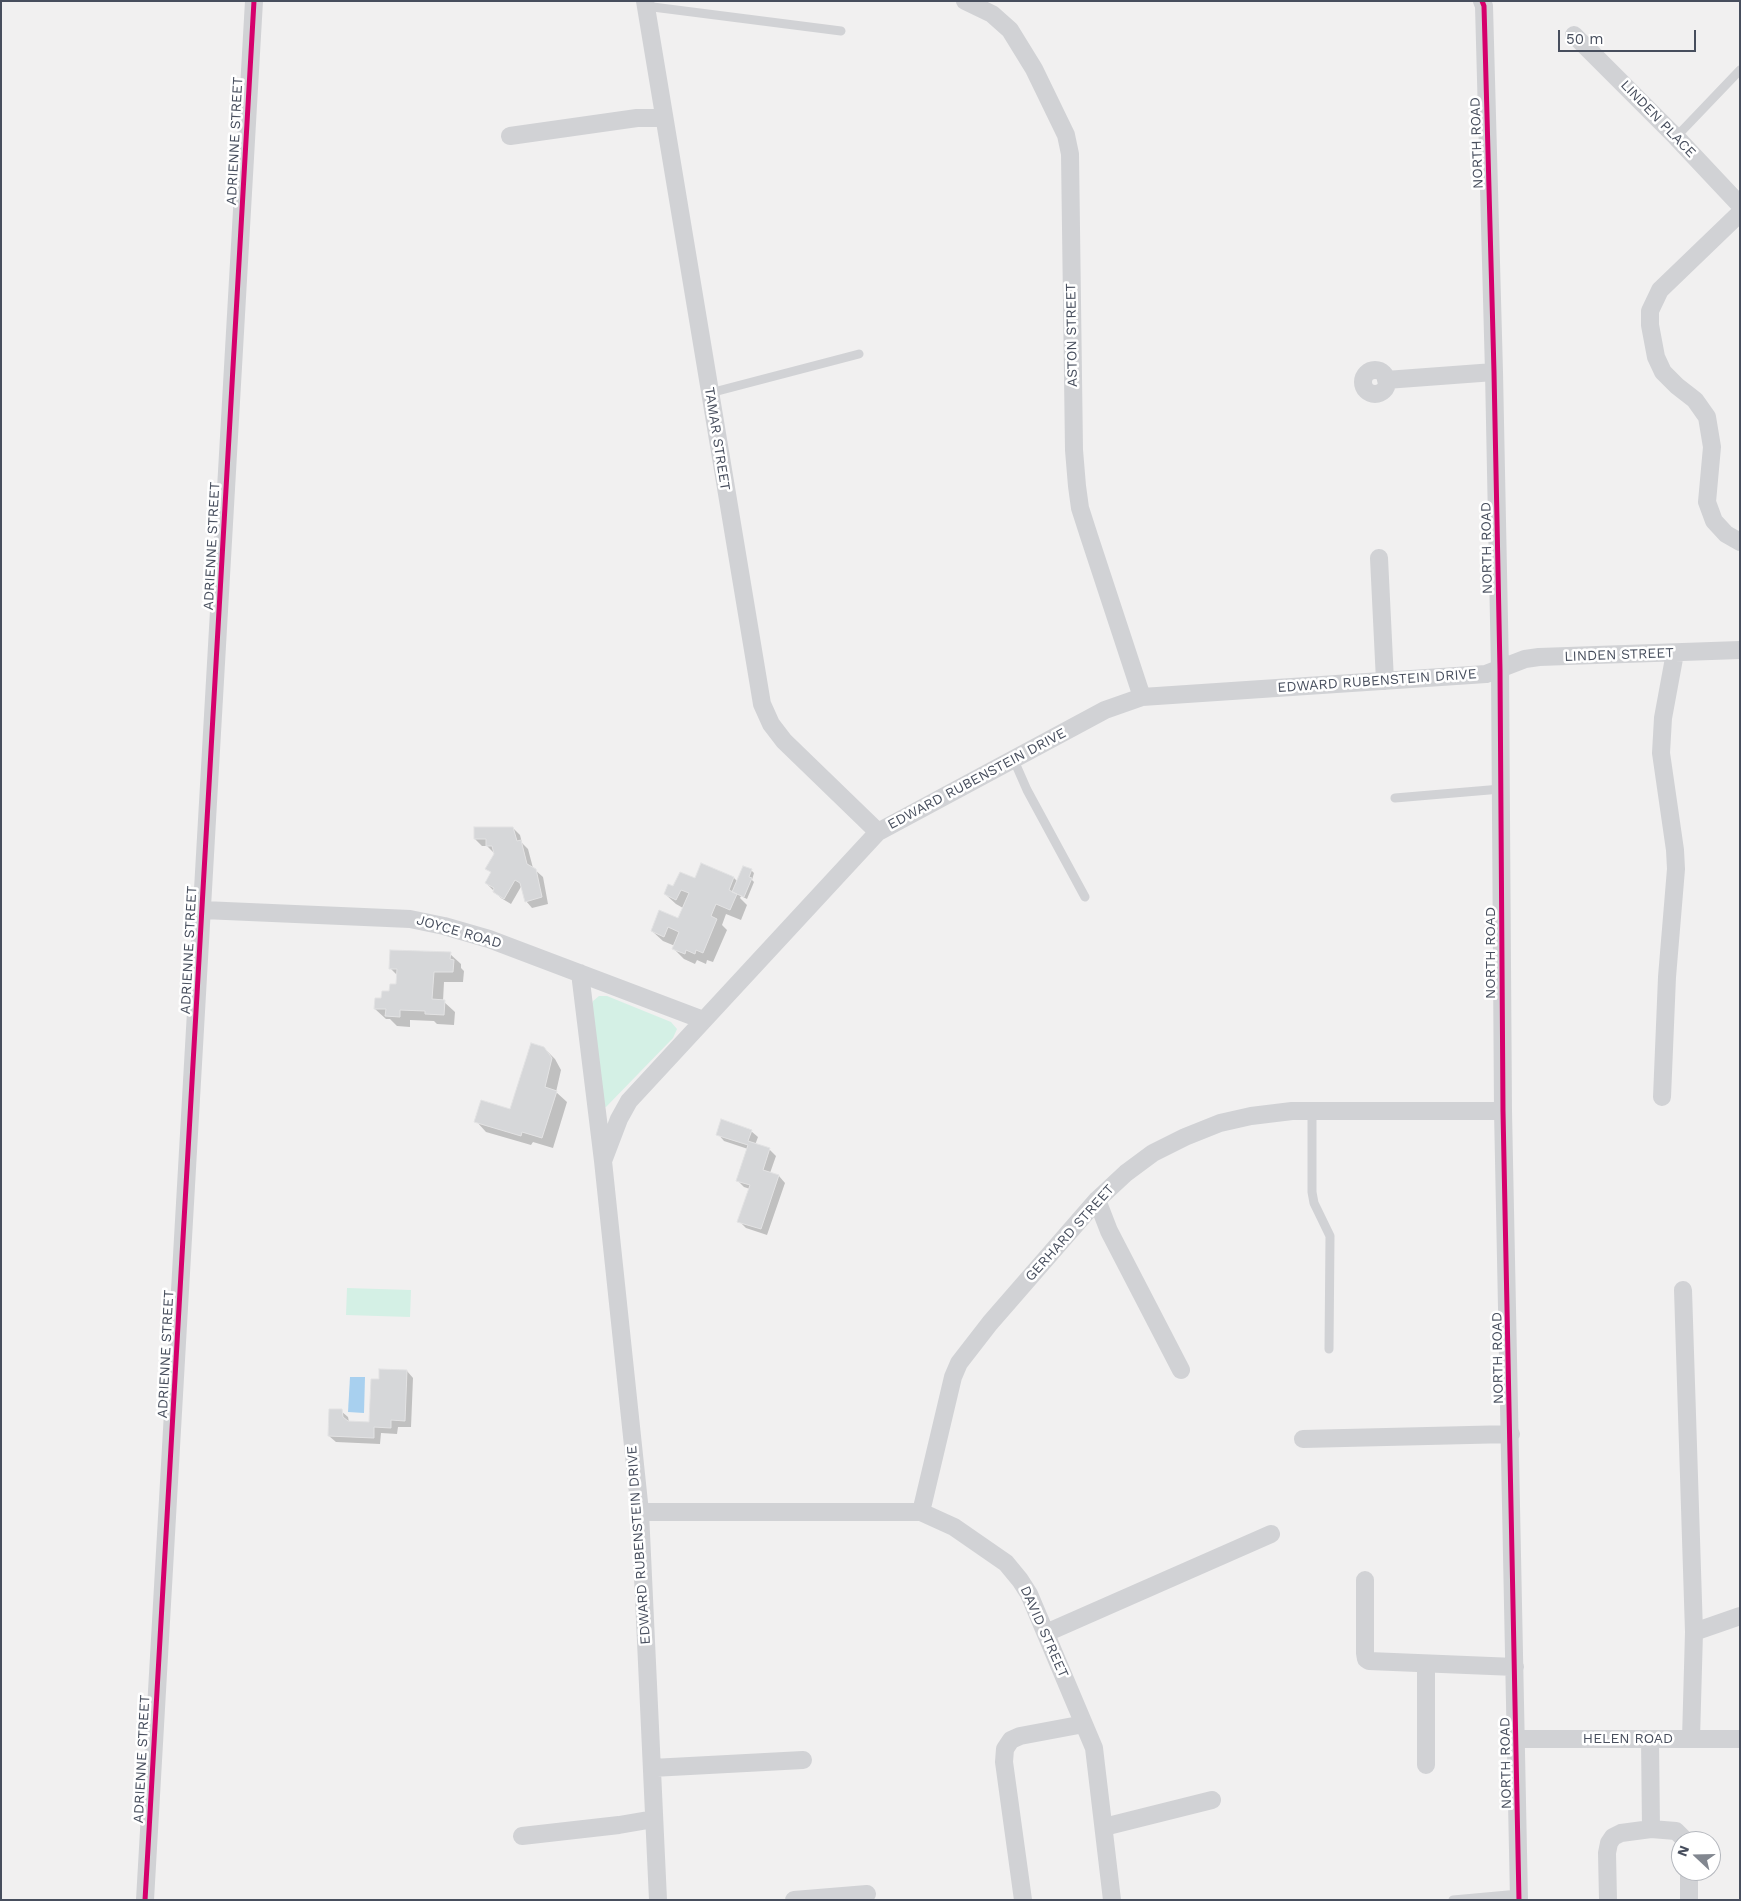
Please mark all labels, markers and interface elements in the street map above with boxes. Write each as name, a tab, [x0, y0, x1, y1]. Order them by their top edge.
scale bar	[1561, 20, 1698, 52]
text: 50 m	[1566, 30, 1603, 48]
street label: ADRIENNE STREET	[223, 76, 247, 206]
street label: LINDEN PLACE	[1617, 77, 1699, 161]
street label: NORTH ROAD	[1467, 97, 1487, 189]
street label: ASTON STREET	[1063, 283, 1081, 387]
street label: TAMAR STREET	[701, 386, 733, 492]
street label: ADRIENNE STREET	[200, 481, 224, 611]
street label: NORTH ROAD	[1478, 502, 1496, 594]
street label: LINDEN STREET	[1564, 645, 1674, 665]
street label: EDWARD RUBENSTEIN DRIVE	[1277, 666, 1477, 696]
street label: EDWARD RUBENSTEIN DRIVE	[885, 725, 1069, 833]
street label: ADRIENNE STREET	[177, 885, 201, 1015]
street label: NORTH ROAD	[1483, 907, 1499, 999]
street label: JOYCE ROAD	[414, 912, 504, 952]
street label: GERHARD STREET	[1022, 1181, 1118, 1285]
street label: ADRIENNE STREET	[154, 1289, 178, 1419]
street label: NORTH ROAD	[1489, 1312, 1507, 1404]
street label: EDWARD RUBENSTEIN DRIVE	[624, 1445, 654, 1645]
street label: DAVID STREET	[1016, 1583, 1072, 1681]
street label: ADRIENNE STREET	[130, 1694, 154, 1824]
street label: NORTH ROAD	[1497, 1717, 1515, 1809]
street label: HELEN ROAD	[1583, 1731, 1673, 1747]
north arrow	[1671, 1831, 1721, 1881]
text: N	[1674, 1843, 1692, 1859]

